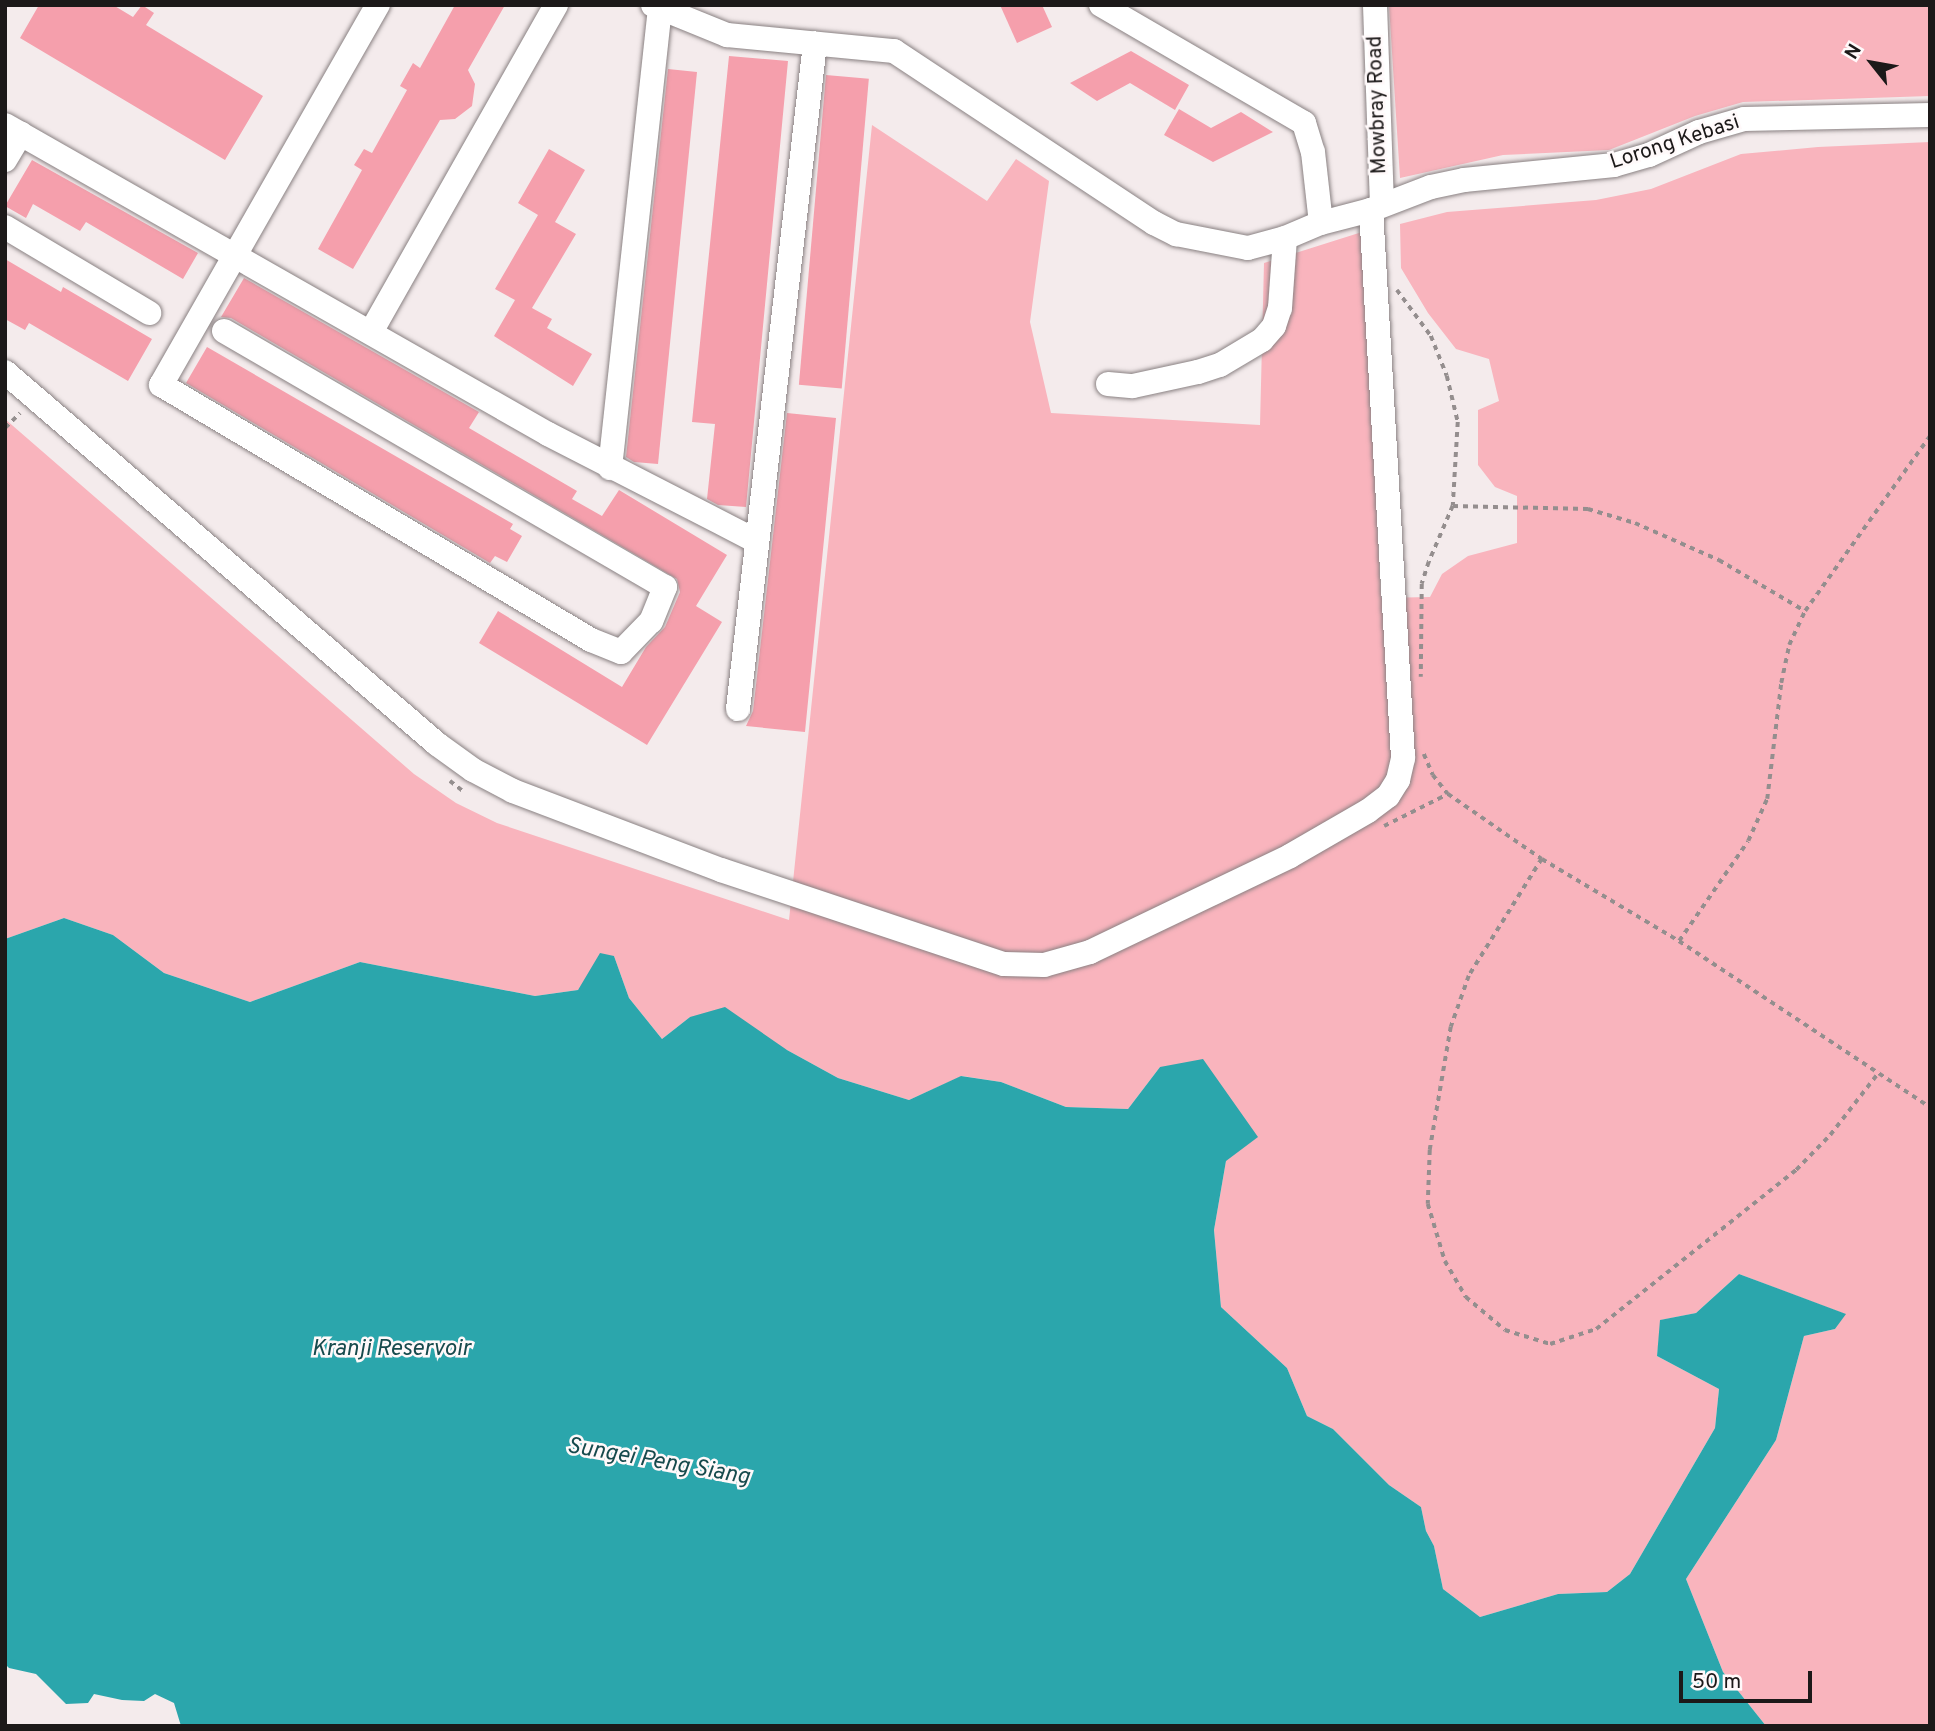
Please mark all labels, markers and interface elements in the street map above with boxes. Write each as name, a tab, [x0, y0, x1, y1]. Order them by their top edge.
north arrow	[1837, 28, 1907, 98]
street label: Mowbray Road	[1363, 35, 1393, 175]
text: N	[1840, 40, 1868, 64]
street label: Lorong Kebasi	[1607, 110, 1743, 176]
water label: Kranji Reservoir	[311, 1336, 471, 1364]
water label: Sungei Peng Siang	[564, 1433, 752, 1493]
scale bar	[1683, 1658, 1816, 1702]
text: 50 m	[1692, 1669, 1741, 1696]

